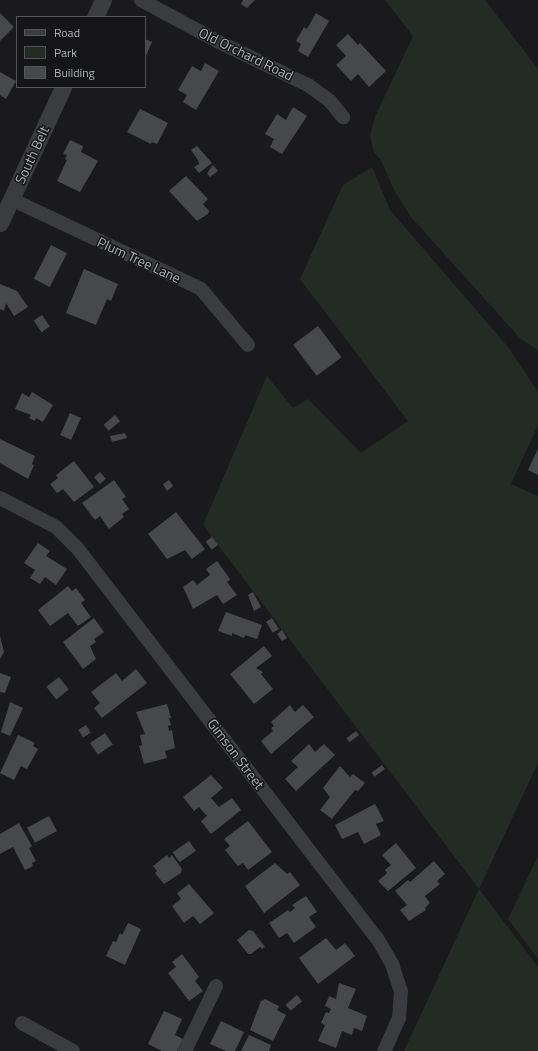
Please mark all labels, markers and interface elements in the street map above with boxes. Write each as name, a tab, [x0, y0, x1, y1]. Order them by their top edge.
legend	[16, 16, 146, 88]
text: Road	[54, 23, 80, 42]
street label: Old Orchard Road	[196, 24, 296, 84]
text: Park	[54, 43, 77, 62]
text: Building	[54, 63, 95, 82]
street label: South Belt	[11, 123, 53, 187]
street label: Plum Tree Lane	[95, 233, 183, 287]
street label: Gimson Street	[204, 715, 268, 793]

